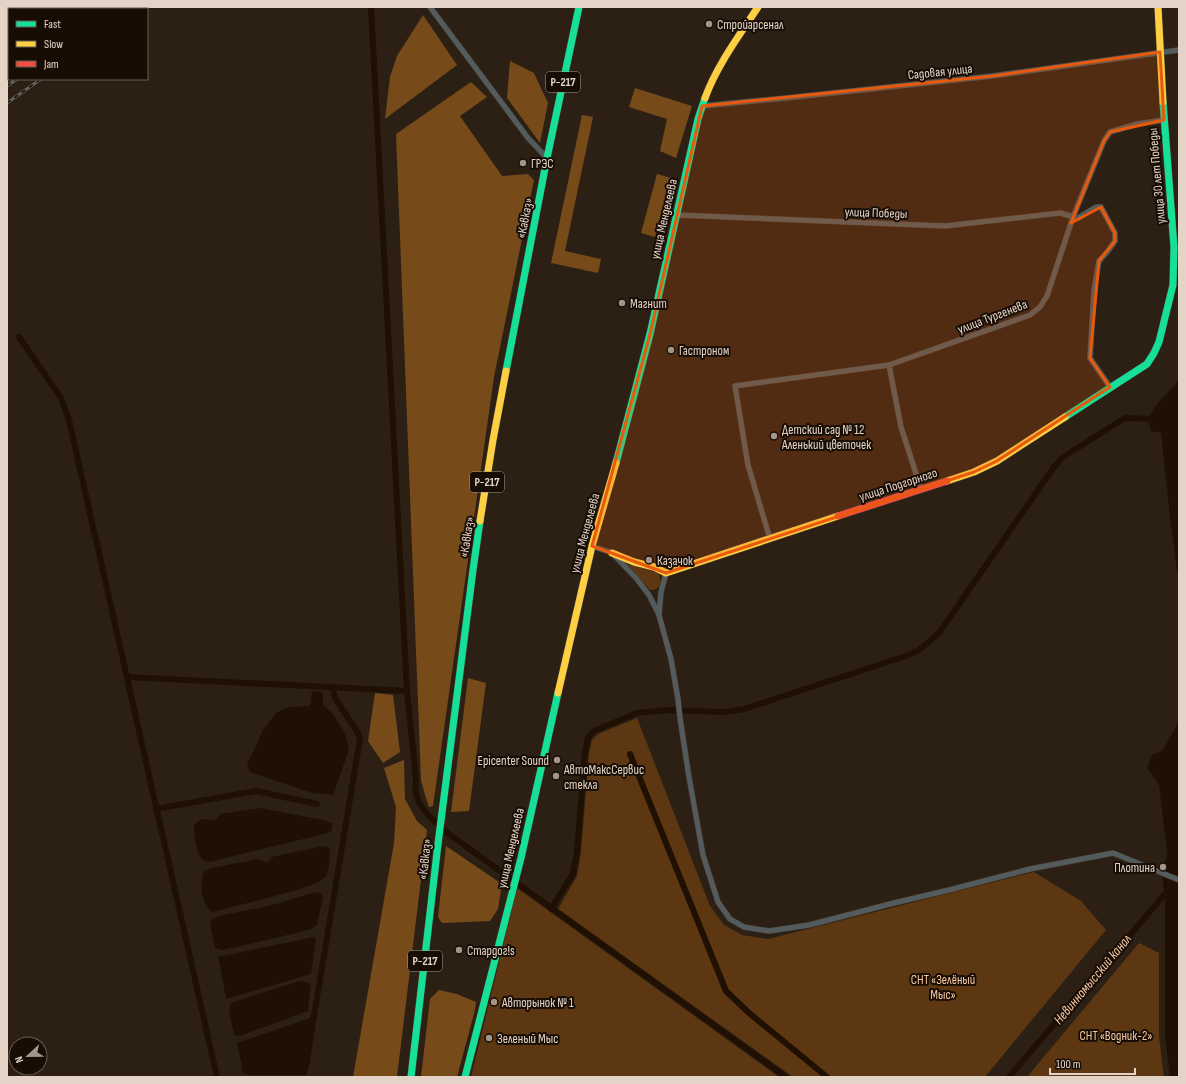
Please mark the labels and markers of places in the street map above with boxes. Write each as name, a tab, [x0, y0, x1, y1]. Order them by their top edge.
place label: Стройарсенал	[717, 17, 784, 33]
marker: Стройарсенал	[704, 19, 714, 29]
place label: ГРЭС	[531, 156, 554, 172]
marker: ГРЭС	[518, 158, 528, 168]
place label: Магнит	[630, 296, 667, 312]
marker: Магнит	[617, 298, 627, 308]
place label: Гастроном	[679, 343, 729, 359]
marker: Гастроном	[666, 345, 676, 355]
place label: Детский сад № 12 Аленький цветочек	[781, 422, 871, 453]
marker: Детский сад № 12 Аленький цветочек	[769, 431, 779, 441]
place label: Казачок	[657, 553, 693, 569]
marker: Казачок	[644, 555, 654, 565]
place label: Epicenter Sound	[478, 753, 549, 769]
marker: Epicenter Sound	[552, 755, 562, 765]
place label: АвтоМаксСервис стекла	[563, 762, 644, 793]
marker: АвтоМаксСервис стекла	[551, 771, 561, 781]
place label: Плотина	[1114, 860, 1155, 876]
marker: Плотина	[1158, 862, 1168, 872]
place label: Стардог!s	[467, 943, 515, 959]
marker: Стардог!s	[454, 945, 464, 955]
place label: Авторынок № 1	[501, 995, 574, 1011]
marker: Авторынок № 1	[489, 997, 499, 1007]
place label: Зеленый Мыс	[497, 1031, 558, 1047]
marker: Зеленый Мыс	[484, 1033, 494, 1043]

